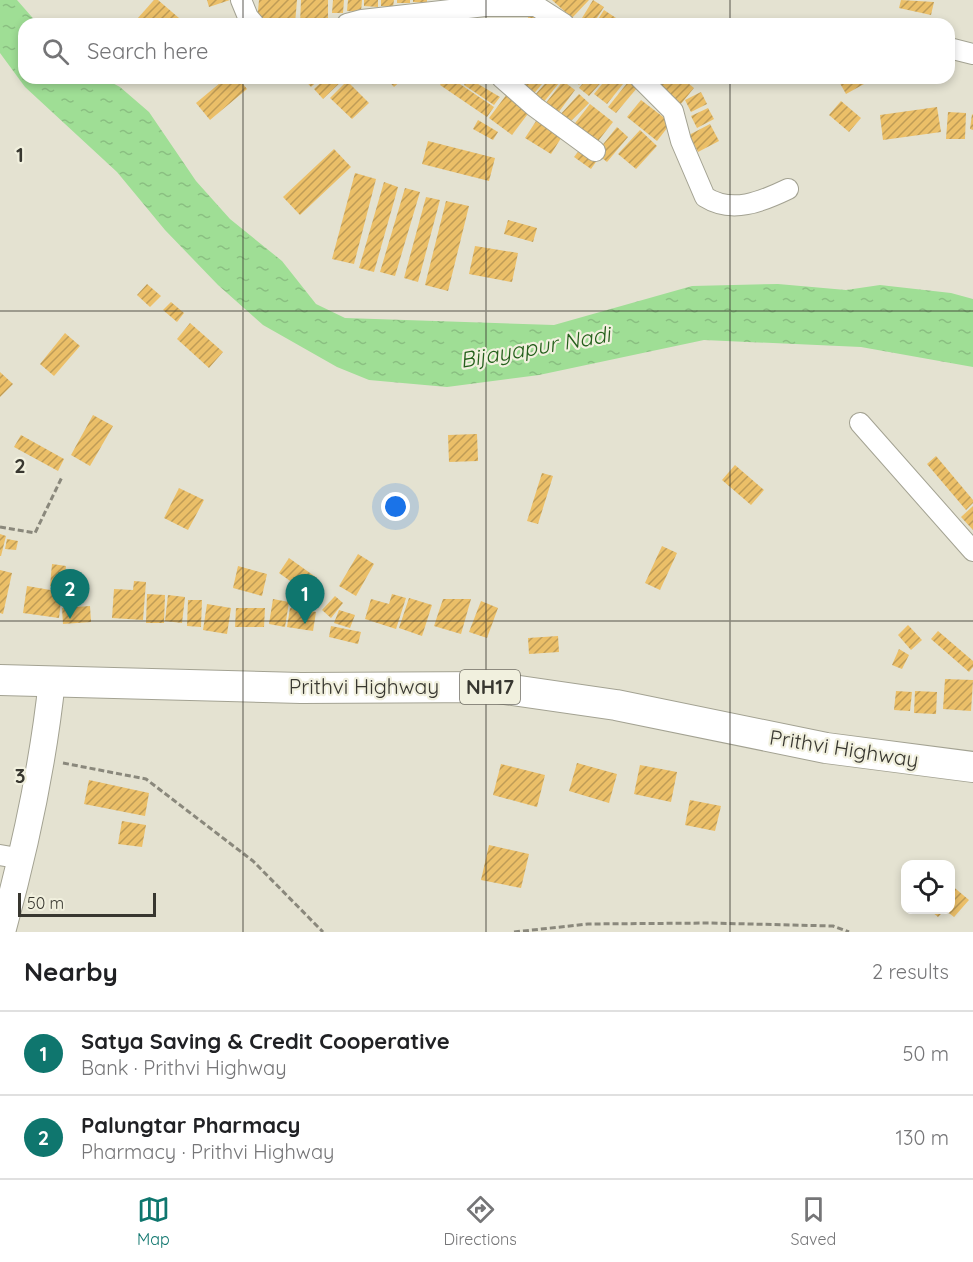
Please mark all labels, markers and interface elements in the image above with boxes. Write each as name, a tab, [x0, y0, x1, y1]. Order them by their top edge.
search box	[18, 18, 955, 84]
icon: search	[39, 35, 72, 68]
text: Search here	[87, 37, 208, 65]
text: 1	[16, 142, 24, 167]
water label: Bijayapur Nadi	[458, 320, 614, 374]
text: 2	[14, 453, 26, 478]
your location	[381, 492, 410, 521]
pin: 2	[50, 570, 90, 619]
pin: 1	[286, 574, 324, 624]
road number: NH17	[460, 670, 520, 704]
street label: Prithvi Highway	[289, 673, 439, 699]
street label: Prithvi Highway	[768, 723, 921, 773]
text: 3	[15, 763, 25, 788]
map controls	[901, 860, 955, 914]
button: locate	[901, 860, 955, 914]
scale bar	[18, 890, 156, 918]
text: 50 m	[27, 893, 64, 913]
text: Nearby	[24, 955, 118, 988]
text: 2 results	[872, 959, 949, 984]
text: Satya Saving & Credit Cooperative	[81, 1027, 450, 1055]
text: 1	[40, 1041, 47, 1066]
text: 50 m	[903, 1041, 949, 1066]
text: Bank · Prithvi Highway	[81, 1055, 287, 1080]
text: Palungtar Pharmacy	[81, 1111, 300, 1139]
text: 2	[38, 1125, 49, 1150]
text: 130 m	[896, 1125, 949, 1150]
text: Pharmacy · Prithvi Highway	[81, 1139, 334, 1164]
tab: Map	[137, 1193, 170, 1249]
tab: Directions	[444, 1193, 517, 1249]
tab: Saved	[791, 1193, 836, 1249]

